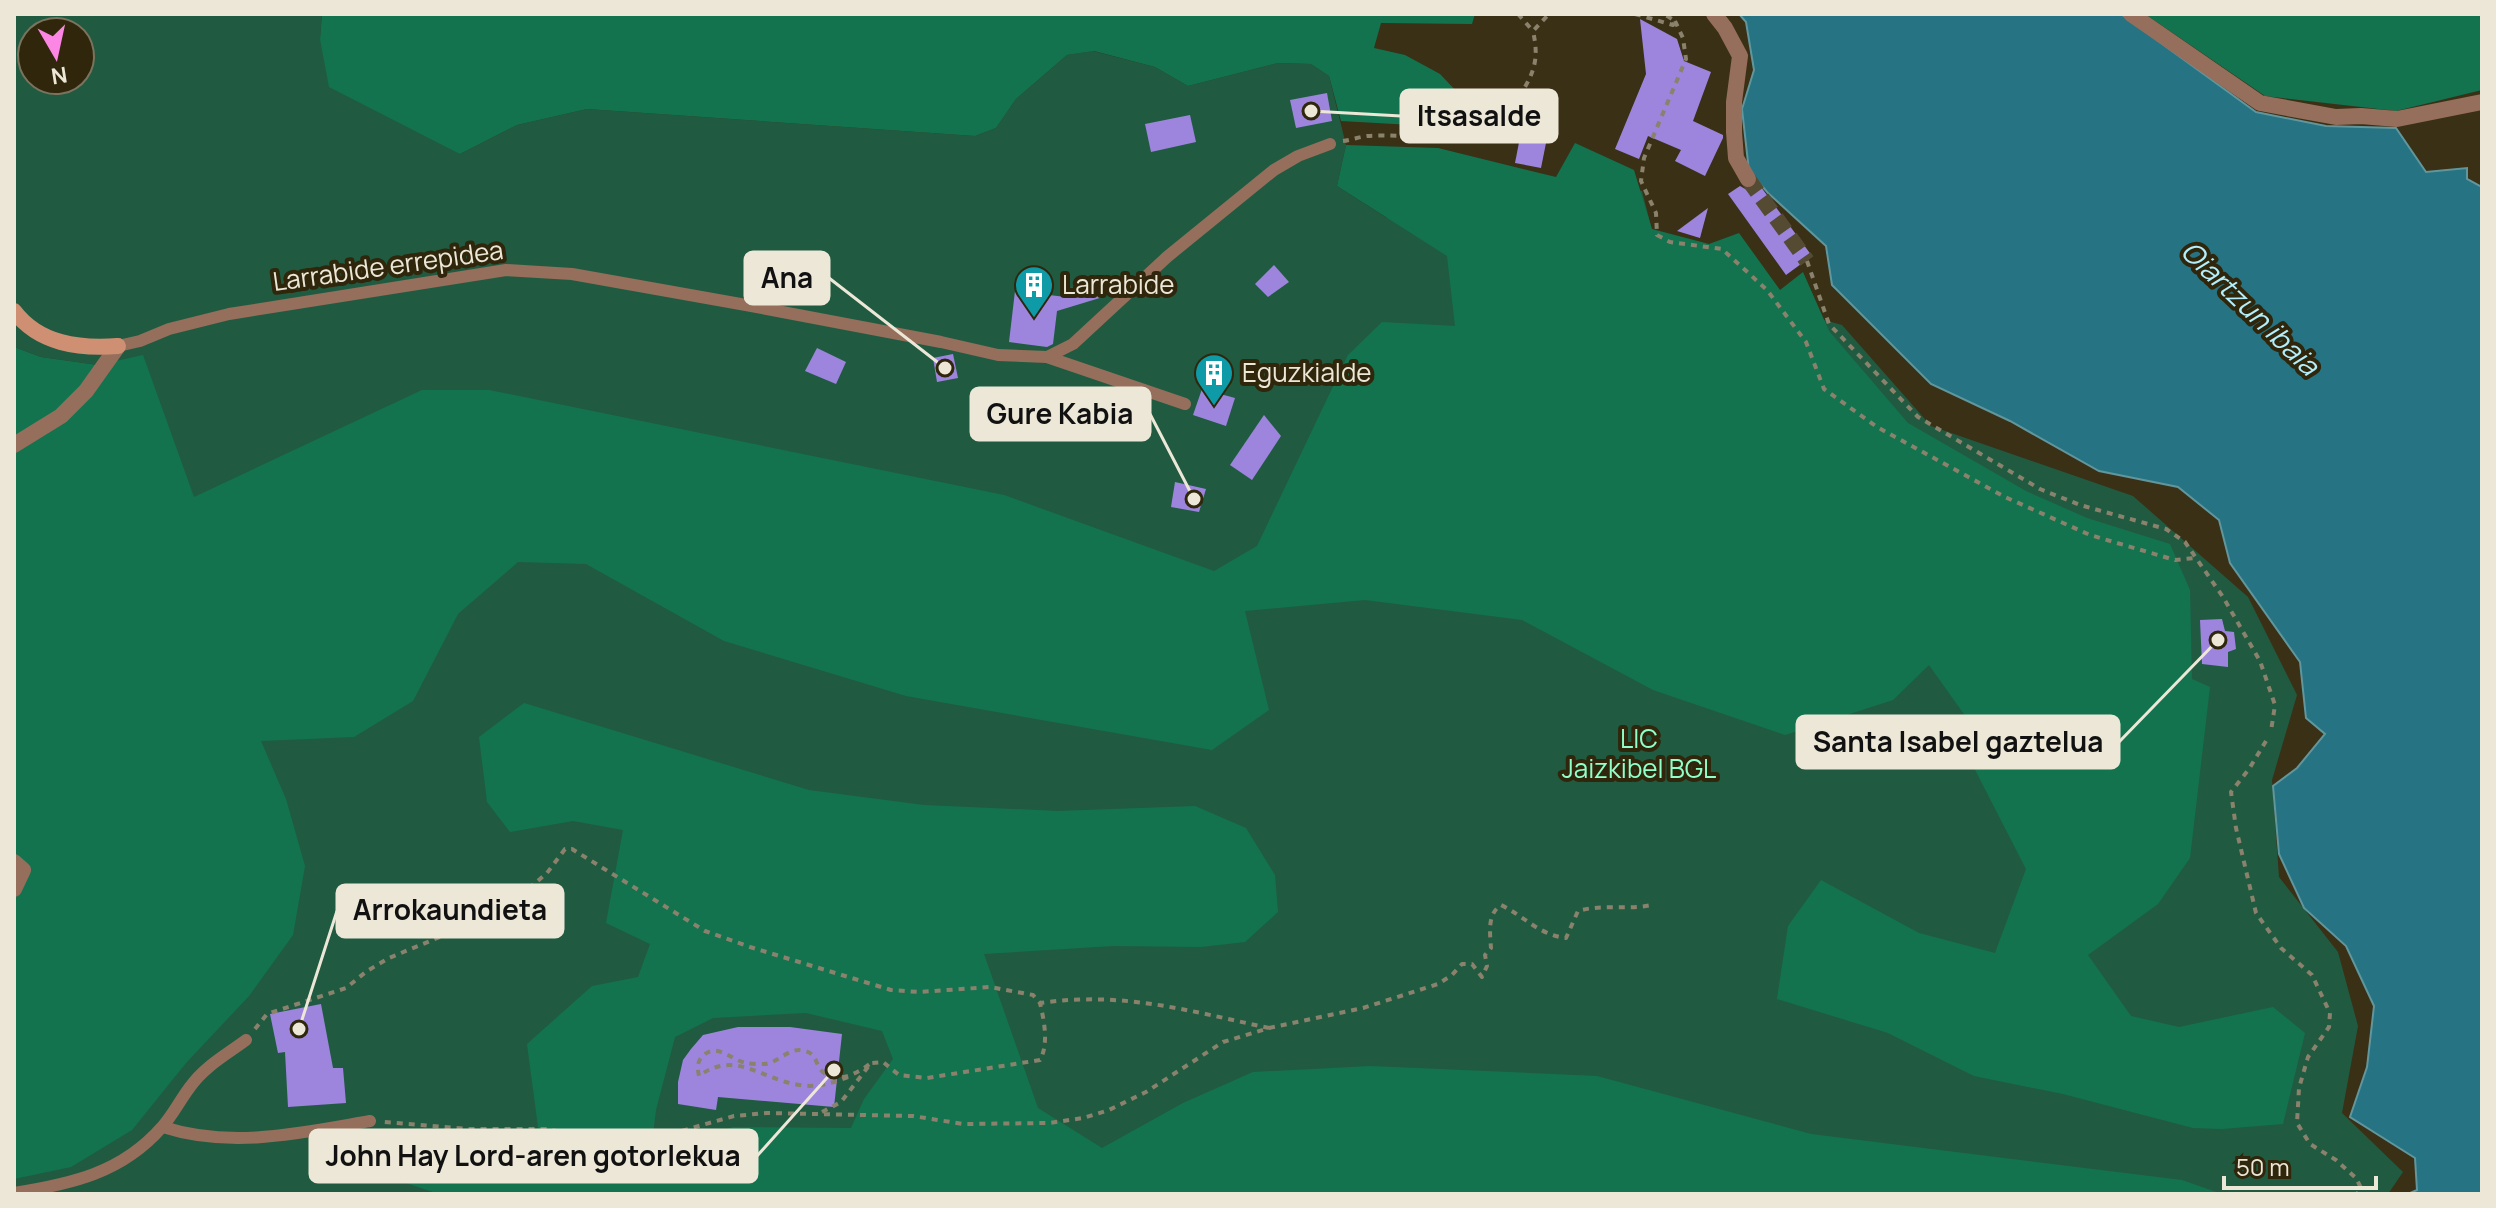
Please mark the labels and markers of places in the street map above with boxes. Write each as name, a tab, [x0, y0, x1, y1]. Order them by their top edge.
callout: Itsasalde	[1401, 90, 1557, 142]
callout: Ana	[745, 252, 829, 304]
building icon: Larrabide	[1013, 264, 1055, 319]
place label: Larrabide	[1062, 266, 1174, 302]
building icon: Eguzkialde	[1193, 352, 1235, 407]
place label: Eguzkialde	[1242, 354, 1372, 390]
callout: Gure Kabia	[971, 388, 1150, 440]
callout: Santa Isabel gaztelua	[1797, 716, 2119, 768]
callout: Arrokaundieta	[337, 885, 563, 937]
callout: John Hay Lord-aren gotorlekua	[310, 1130, 757, 1182]

